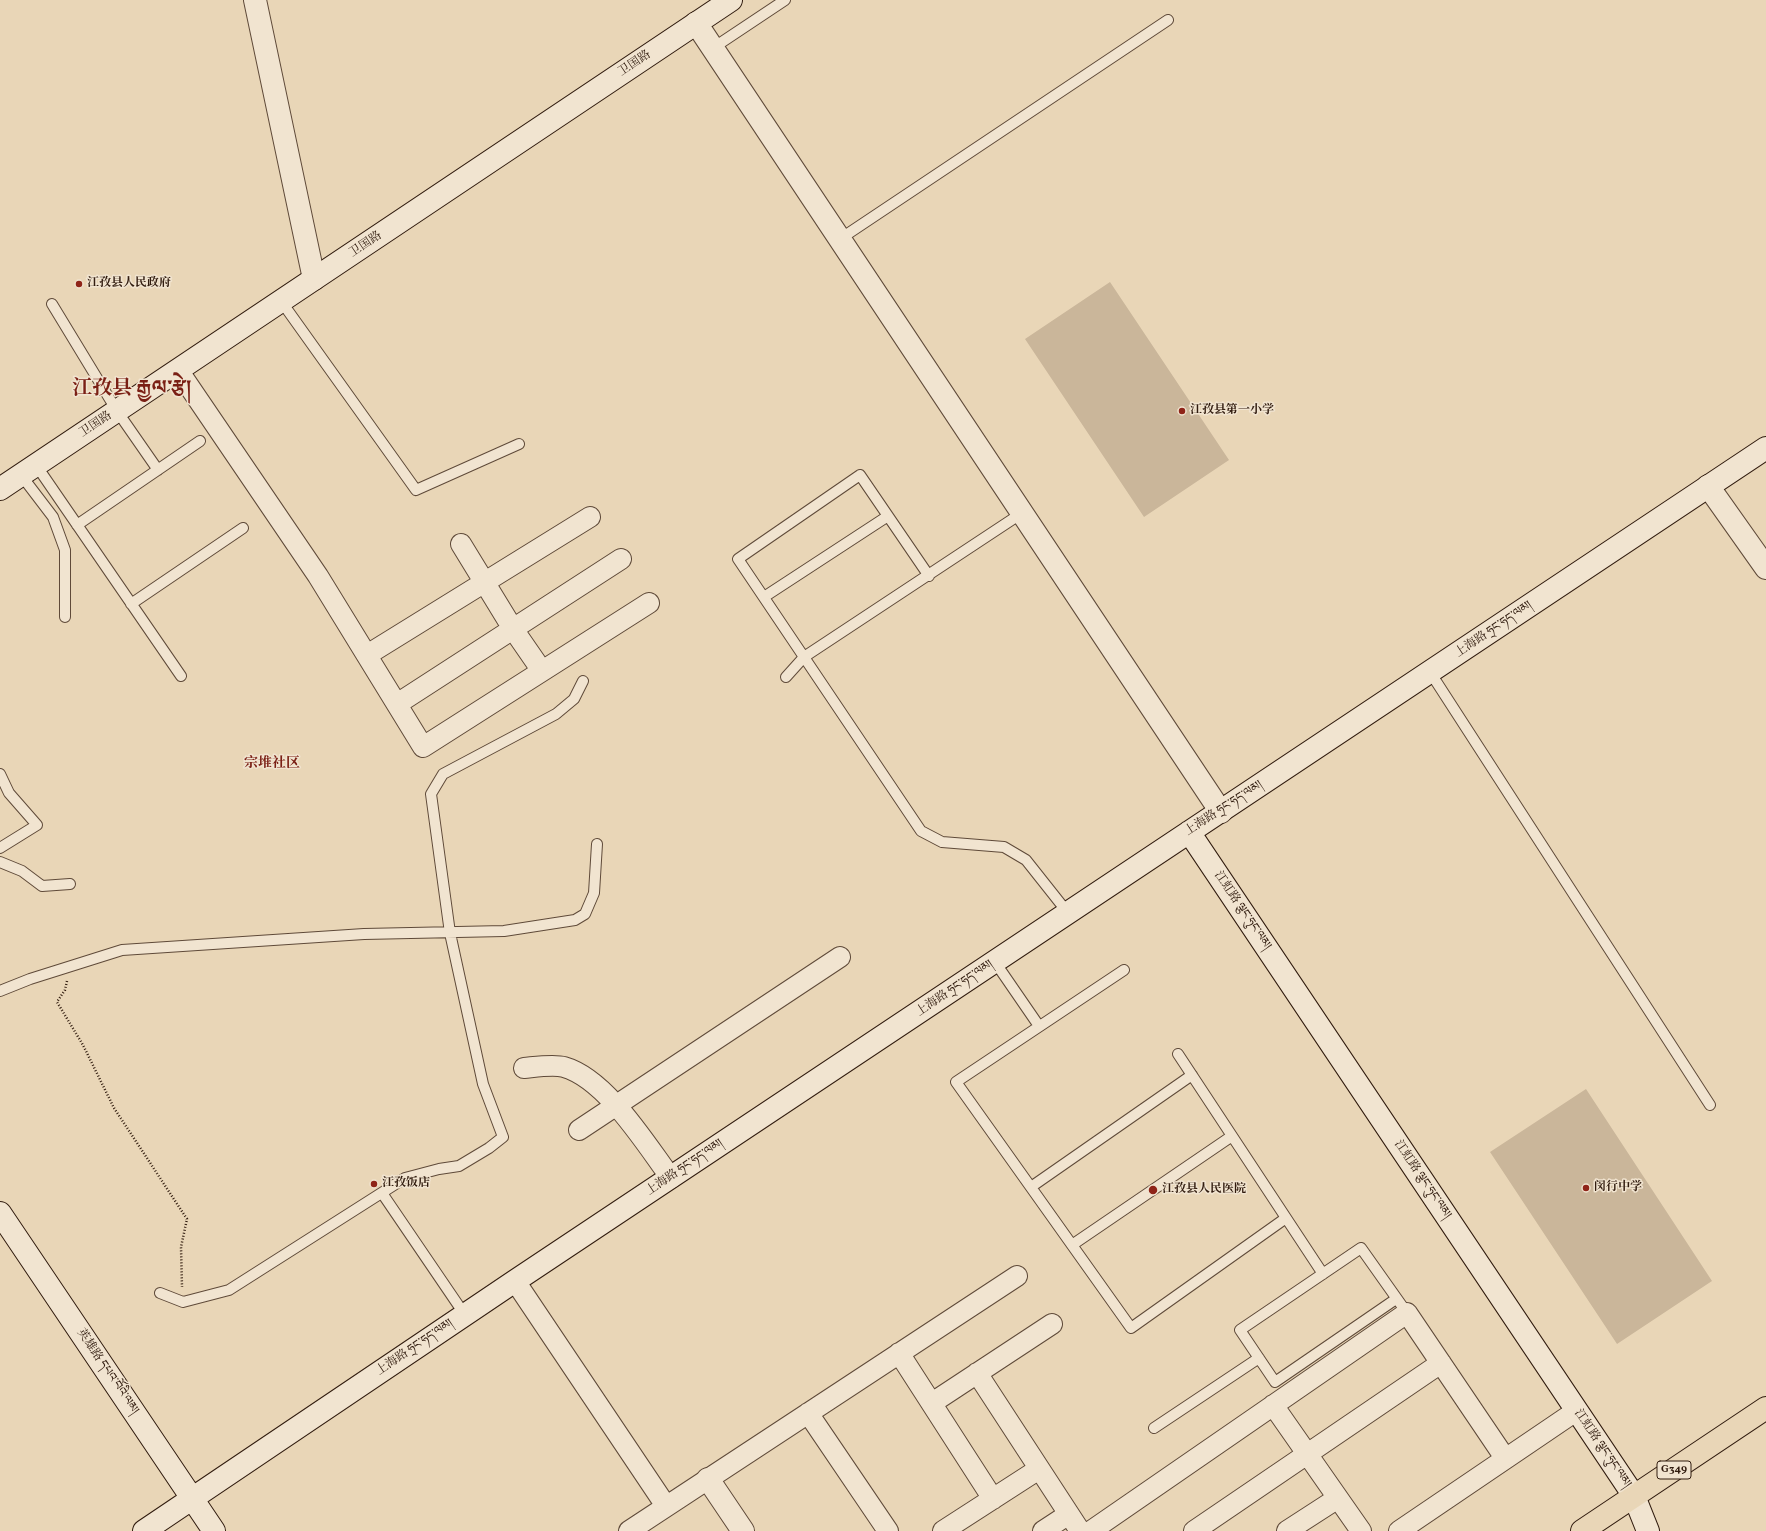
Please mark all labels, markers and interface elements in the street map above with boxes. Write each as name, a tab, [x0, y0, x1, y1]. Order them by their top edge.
street label: 卫国路	[616, 48, 654, 80]
street label: 卫国路	[347, 229, 385, 261]
place label: 江孜县人民政府	[87, 277, 171, 291]
marker: 江孜县人民政府	[74, 279, 84, 289]
district label: 江孜县 རྒྱལ་རྩེ།	[72, 378, 192, 402]
place label: 江孜县第一小学	[1190, 404, 1274, 418]
marker: 江孜县第一小学	[1177, 406, 1187, 416]
street label: 卫国路	[77, 409, 115, 441]
street label: 上海路 ཧྲང་ཧད་ལམ།	[1453, 599, 1535, 661]
district label: 宗堆社区	[244, 756, 300, 772]
street label: 上海路 ཧྲང་ཧད་ལམ།	[1182, 778, 1266, 840]
street label: 江虹路 ལྕང་ཧུང་ལམ།	[1210, 869, 1274, 953]
street label: 上海路 ཧྲང་ཧད་ལམ།	[914, 958, 996, 1020]
street label: 上海路 ཧྲང་ཧད་ལམ།	[644, 1137, 726, 1199]
street label: 江虹路 ལྕང་ཧུང་ལམ།	[1390, 1138, 1454, 1222]
place label: 江孜饭店	[382, 1177, 430, 1191]
marker: 江孜饭店	[369, 1179, 379, 1189]
place label: 闵行中学	[1594, 1181, 1642, 1195]
place label: 江孜县人民医院	[1162, 1183, 1246, 1197]
marker: 闵行中学	[1581, 1183, 1591, 1193]
marker: 江孜县人民医院	[1147, 1184, 1159, 1196]
street label: 上海路 ཧྲང་ཧད་ལམ།	[374, 1317, 456, 1379]
street label: 英雄路 དཔའ་བོའི་ལམ།	[73, 1326, 141, 1418]
street label: 江虹路 ལྕང་ཧུང་ལམ།	[1570, 1407, 1634, 1491]
road number: G349	[1657, 1461, 1691, 1479]

